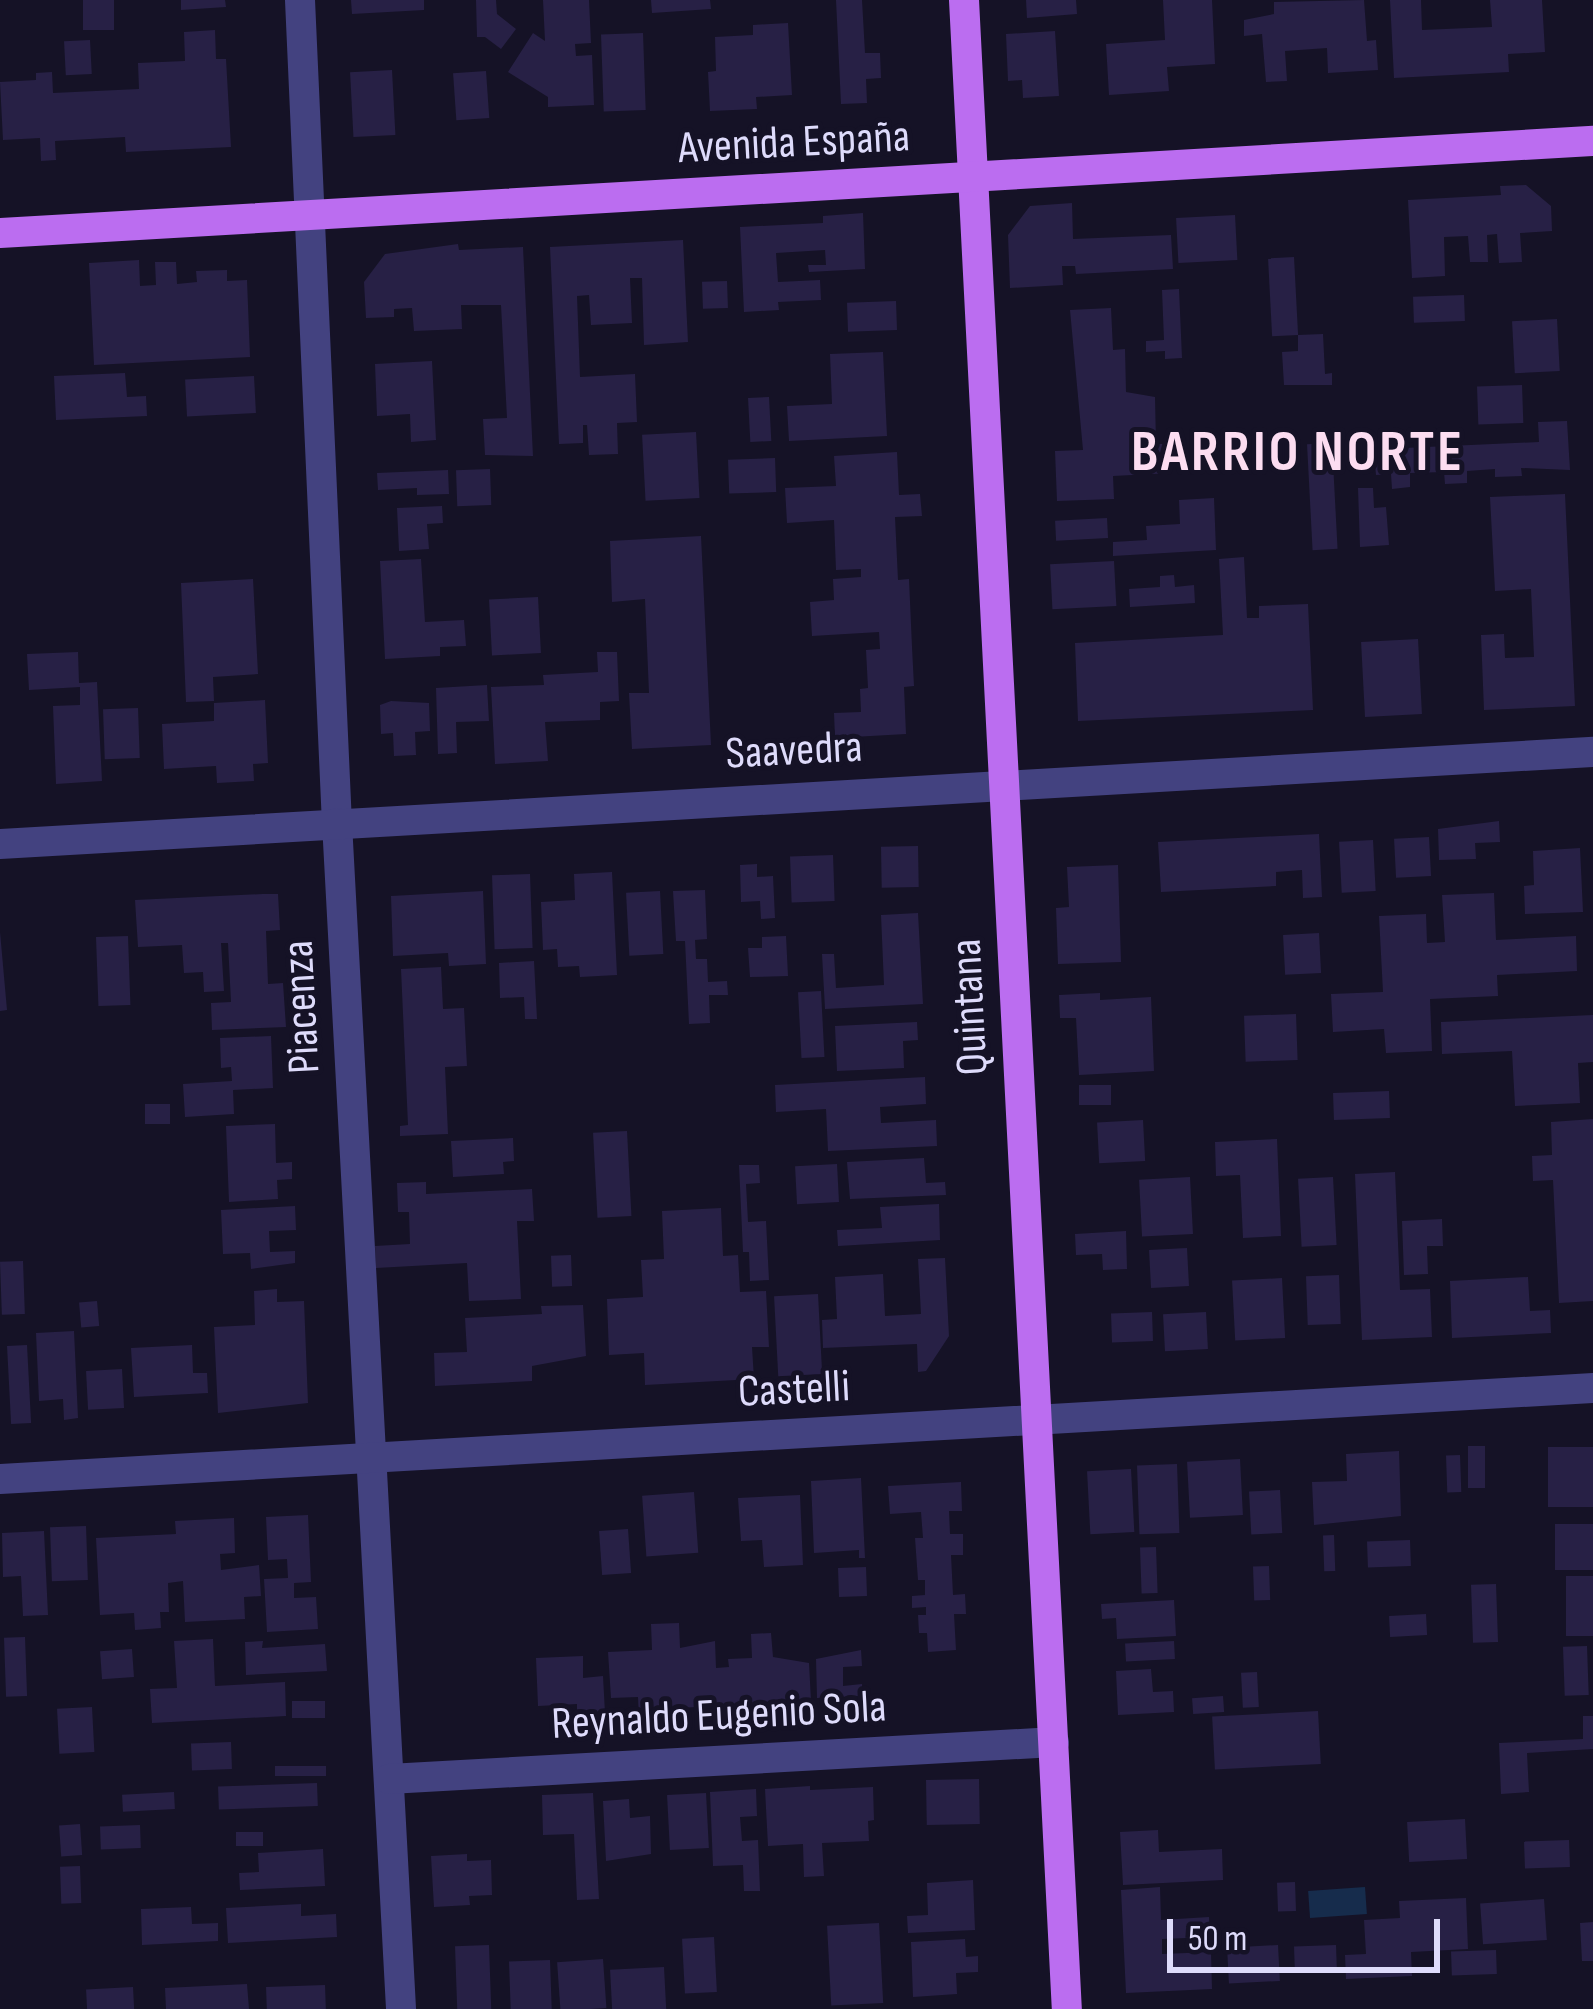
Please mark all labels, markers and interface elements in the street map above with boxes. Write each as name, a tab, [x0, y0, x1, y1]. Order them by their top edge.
street label: Avenida España	[677, 110, 911, 176]
district label: BARRIO NORTE	[1131, 420, 1465, 488]
street label: Saavedra	[724, 720, 864, 782]
street label: Quintana	[939, 938, 1001, 1076]
street label: Piacenza	[272, 939, 332, 1075]
street label: Castelli	[737, 1360, 851, 1420]
street label: Reynaldo Eugenio Sola	[550, 1680, 888, 1752]
scale bar	[1173, 1895, 1446, 1969]
text: 50 m	[1188, 1918, 1247, 1961]

